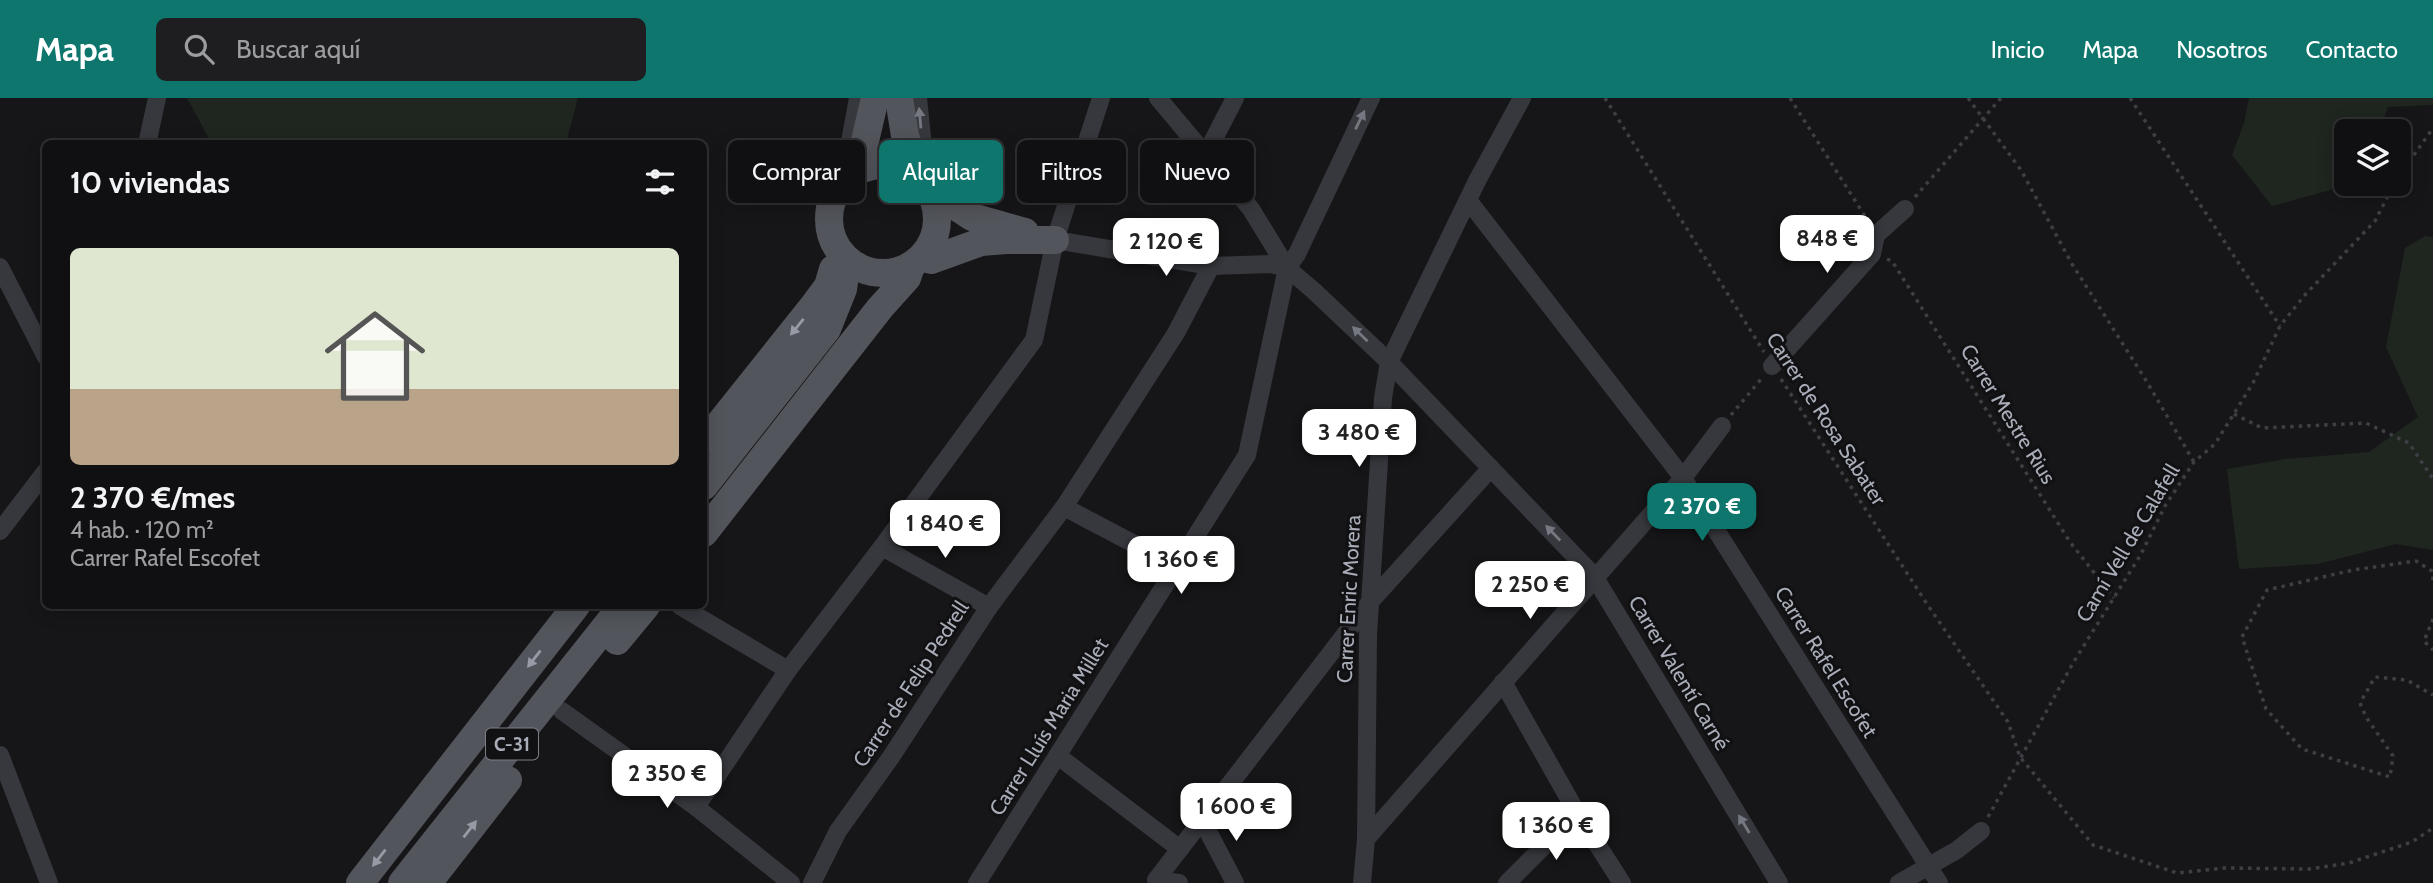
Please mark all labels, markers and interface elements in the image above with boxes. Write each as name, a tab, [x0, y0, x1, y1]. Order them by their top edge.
search box	[156, 18, 646, 81]
text: Mapa	[35, 29, 114, 69]
icon: search	[180, 30, 218, 68]
text: Buscar aquí	[236, 33, 360, 65]
text: Inicio	[1991, 35, 2044, 64]
text: Mapa	[2082, 35, 2138, 64]
text: Nosotros	[2176, 35, 2267, 64]
text: Contacto	[2305, 35, 2398, 64]
one-way arrow	[914, 107, 925, 129]
one-way arrow	[1355, 110, 1366, 130]
map controls	[2334, 119, 2411, 196]
button: layers	[2334, 119, 2411, 196]
chip: Comprar	[728, 140, 865, 203]
chip: Alquilar	[879, 140, 1003, 203]
chip: Filtros	[1017, 140, 1126, 203]
chip: Nuevo	[1140, 140, 1254, 203]
icon: filters	[641, 163, 679, 201]
text: 10 viviendas	[70, 164, 230, 201]
pin: 848 €	[1778, 216, 1876, 275]
pin: 2 120 €	[1101, 218, 1231, 278]
text: 848 €	[1796, 224, 1858, 252]
text: 2 120 €	[1129, 227, 1203, 255]
icon: home	[312, 293, 438, 419]
one-way arrow	[790, 318, 805, 335]
one-way arrow	[1352, 327, 1369, 343]
street label: Carrer de Rosa Sabater	[1761, 328, 1892, 510]
street label: Carrer Mestre Rius	[1955, 339, 2062, 488]
pin: 3 480 €	[1294, 410, 1424, 469]
text: 3 480 €	[1318, 418, 1400, 446]
street label: Camí Vell de Calafell	[2070, 459, 2185, 626]
text: 2 370 €/mes	[70, 479, 235, 516]
pin: 2 370 €	[1637, 484, 1767, 543]
text: 2 370 €	[1663, 492, 1741, 520]
pin: 1 840 €	[880, 500, 1010, 560]
text: 1 840 €	[906, 509, 984, 537]
street label: Carrer Enric Morera	[1332, 514, 1365, 684]
text: 4 hab. · 120 m²	[70, 516, 214, 544]
one-way arrow	[1544, 524, 1561, 541]
pin: 1 360 €	[1116, 536, 1246, 596]
text: Carrer Rafel Escofet	[70, 544, 260, 572]
text: 1 360 €	[1143, 545, 1219, 573]
pin: 2 250 €	[1465, 561, 1595, 621]
text: 2 250 €	[1491, 570, 1569, 598]
street label: Carrer Rafel Escofet	[1770, 582, 1883, 742]
street label: Carrer Valentí Carné	[1623, 591, 1736, 755]
street label: Carrer de Felip Pedrell	[848, 596, 974, 772]
street label: Carrer Lluís Maria Millet	[984, 633, 1113, 820]
one-way arrow	[527, 650, 542, 668]
road number: C-31	[486, 729, 538, 760]
pin: 2 350 €	[602, 750, 732, 810]
text: 2 350 €	[628, 759, 706, 787]
pin: 1 600 €	[1171, 784, 1301, 843]
text: 1 600 €	[1197, 792, 1275, 820]
pin: 1 360 €	[1491, 802, 1621, 862]
text: 1 360 €	[1518, 811, 1594, 839]
one-way arrow	[1737, 815, 1750, 834]
one-way arrow	[462, 820, 476, 838]
one-way arrow	[373, 849, 387, 867]

